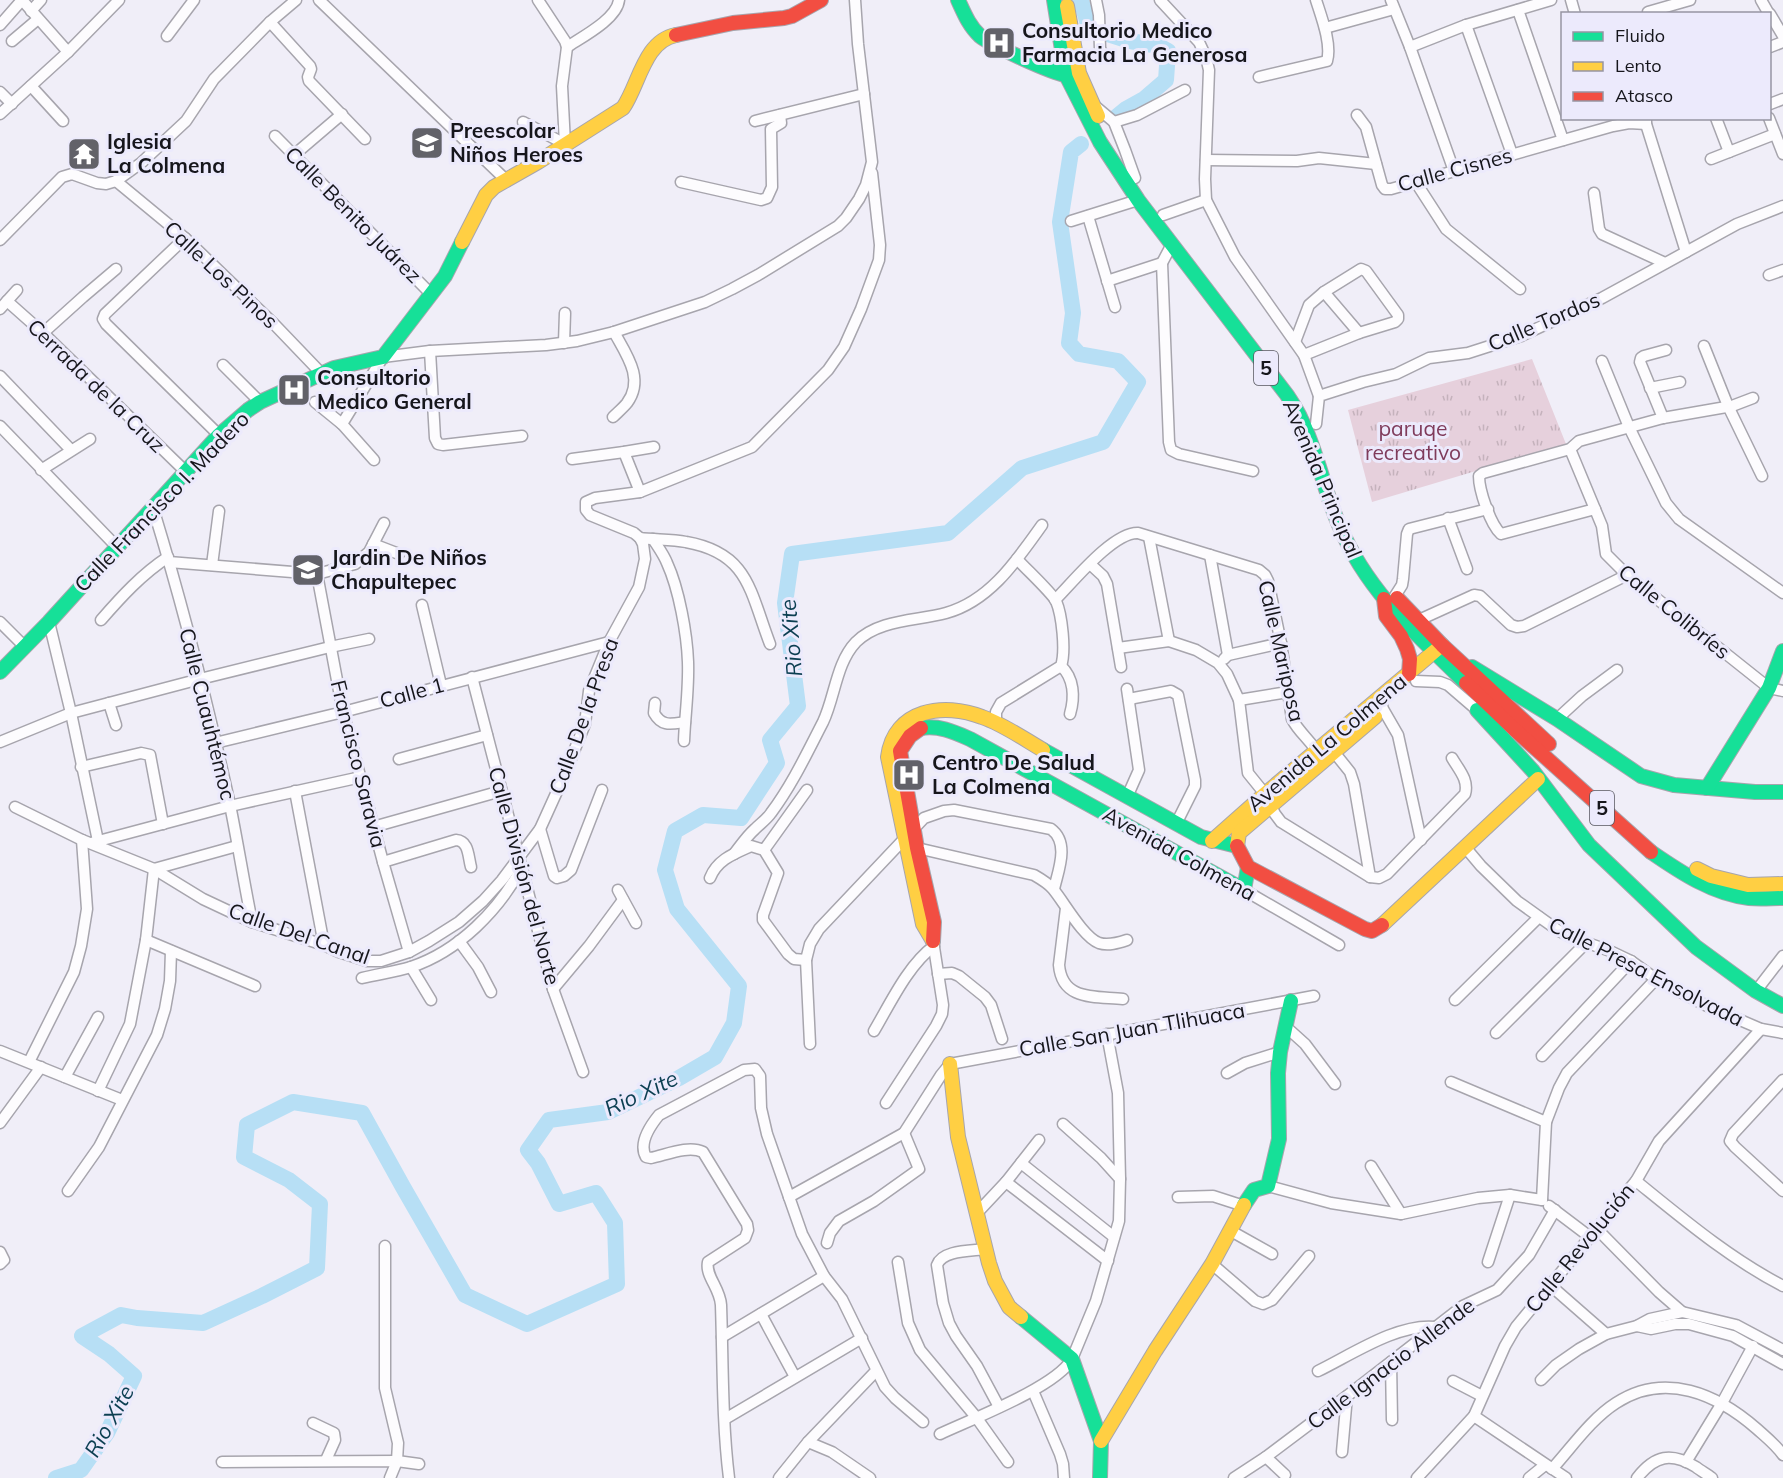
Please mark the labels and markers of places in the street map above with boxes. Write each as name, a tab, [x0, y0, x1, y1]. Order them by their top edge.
place label: Consultorio Medico Farmacia La Generosa	[1022, 17, 1247, 67]
hospital icon: Consultorio Medico Farmacia La Generosa	[981, 25, 1017, 61]
place label: Preescolar Niños Heroes	[450, 117, 583, 167]
school or university icon: Preescolar Niños Heroes	[409, 125, 445, 161]
place label: Iglesia La Colmena	[107, 128, 225, 178]
temple icon: Iglesia La Colmena	[66, 136, 102, 172]
place label: Consultorio Medico General	[317, 364, 472, 414]
hospital icon: Consultorio Medico General	[276, 372, 312, 408]
place label: Jardin De Niños Chapultepec	[331, 544, 487, 594]
school or university icon: Jardin De Niños Chapultepec	[290, 552, 326, 588]
place label: Centro De Salud La Colmena	[932, 749, 1095, 799]
hospital icon: Centro De Salud La Colmena	[891, 757, 927, 793]

